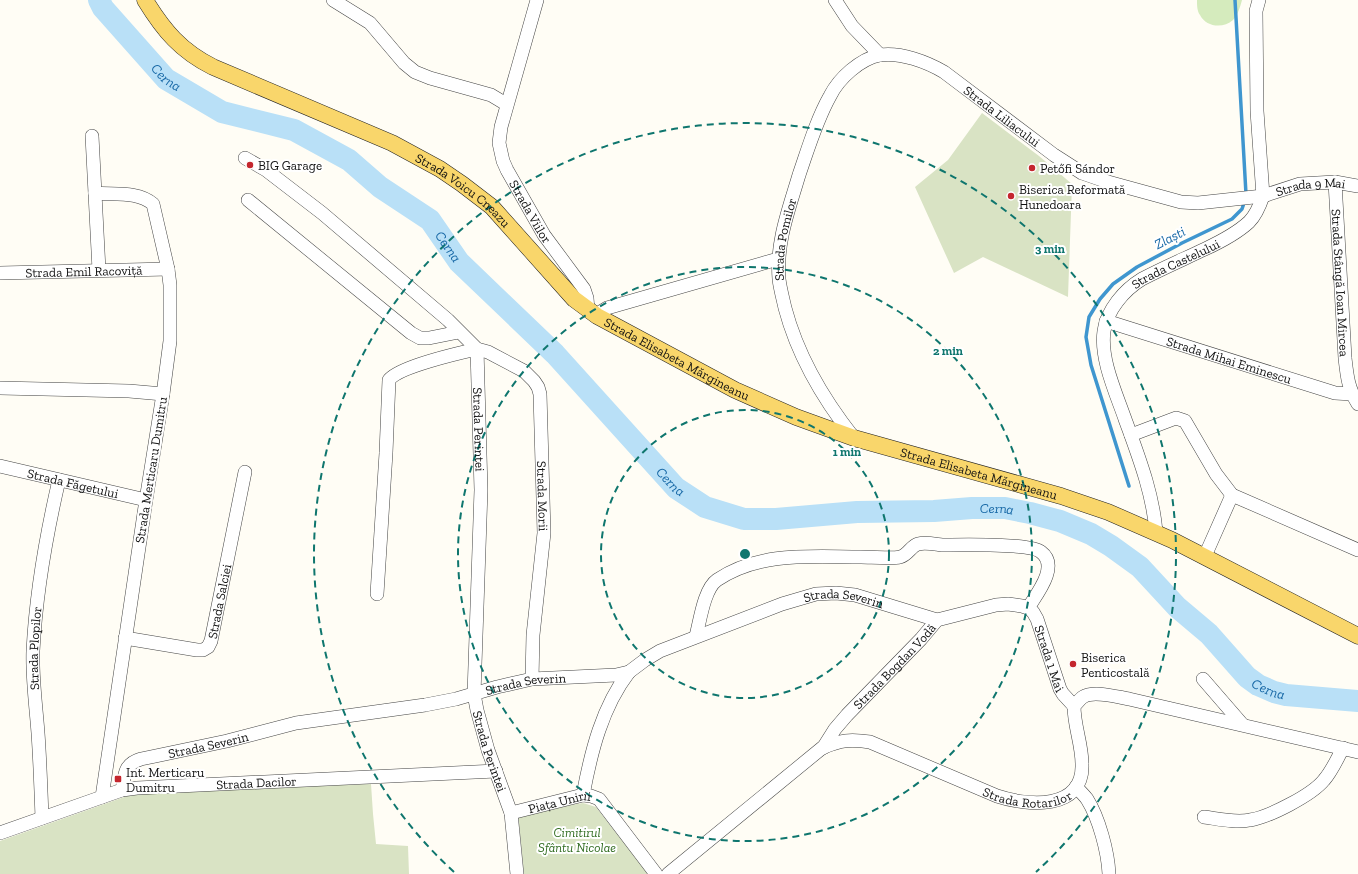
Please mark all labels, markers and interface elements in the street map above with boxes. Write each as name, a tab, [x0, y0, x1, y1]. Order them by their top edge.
water label: Cerna	[148, 60, 184, 95]
street label: Strada Liliacului	[961, 82, 1043, 150]
street label: Strada Voicu Cneazu	[413, 150, 514, 231]
place label: BIG Garage	[258, 158, 322, 173]
marker: BIG Garage	[245, 160, 255, 170]
place label: Petőfi Sándor	[1040, 161, 1115, 176]
marker: Petőfi Sándor	[1027, 163, 1037, 173]
street label: Strada 9 Mai	[1274, 174, 1347, 199]
street label: Strada Viilor	[507, 177, 555, 246]
place label: Biserica Reformată Hunedoara	[1019, 182, 1126, 212]
marker: Biserica Reformată Hunedoara	[1006, 191, 1016, 201]
street label: Strada Pomilor	[771, 196, 799, 281]
street label: Strada Stângă Ioan Mircea	[1329, 209, 1352, 358]
water label: Zlaști	[1152, 223, 1188, 253]
water label: Cerna	[432, 228, 465, 265]
street label: Strada Castelului	[1128, 236, 1222, 292]
text: 3 min	[1035, 242, 1065, 256]
street label: Strada Emil Racoviță	[25, 262, 143, 280]
street label: Strada Elisabeta Mărgineanu	[602, 314, 753, 403]
street label: Strada Mihai Eminescu	[1165, 333, 1294, 387]
text: 2 min	[933, 344, 963, 358]
street label: Strada Perintei	[471, 387, 488, 472]
street label: Strada Merticaru Dumitru	[132, 395, 170, 544]
street label: Strada Elisabeta Mărgineanu	[899, 444, 1060, 502]
text: 1 min	[833, 445, 861, 459]
street label: Strada Morii	[534, 461, 551, 532]
water label: Cerna	[653, 463, 688, 500]
street label: Strada Făgetului	[26, 465, 120, 501]
water label: Cerna	[980, 500, 1015, 518]
centre of rings	[738, 547, 752, 561]
street label: Strada Salciei	[204, 562, 234, 640]
street label: Strada Severin	[801, 585, 886, 611]
street label: Strada Plopilor	[25, 606, 44, 691]
street label: Strada Bogdan Vodă	[850, 620, 939, 712]
street label: Strada 1 Mai	[1032, 623, 1068, 695]
place label: Biserica Penticostală	[1081, 650, 1150, 680]
marker: Biserica Penticostală	[1068, 659, 1078, 669]
street label: Strada Severin	[483, 670, 567, 698]
water label: Cerna	[1248, 675, 1287, 703]
street label: Strada Perintei	[470, 709, 510, 794]
street label: Strada Severin	[167, 728, 250, 761]
place label: Int. Merticaru Dumitru	[126, 765, 205, 795]
street label: Strada Dacilor	[216, 773, 297, 792]
marker: Int. Merticaru Dumitru	[113, 774, 123, 784]
street label: Strada Rotarilor	[981, 783, 1075, 810]
street label: Piața Unirii	[526, 788, 592, 816]
park label: Cimitirul Sfântu Nicolae	[538, 825, 616, 855]

